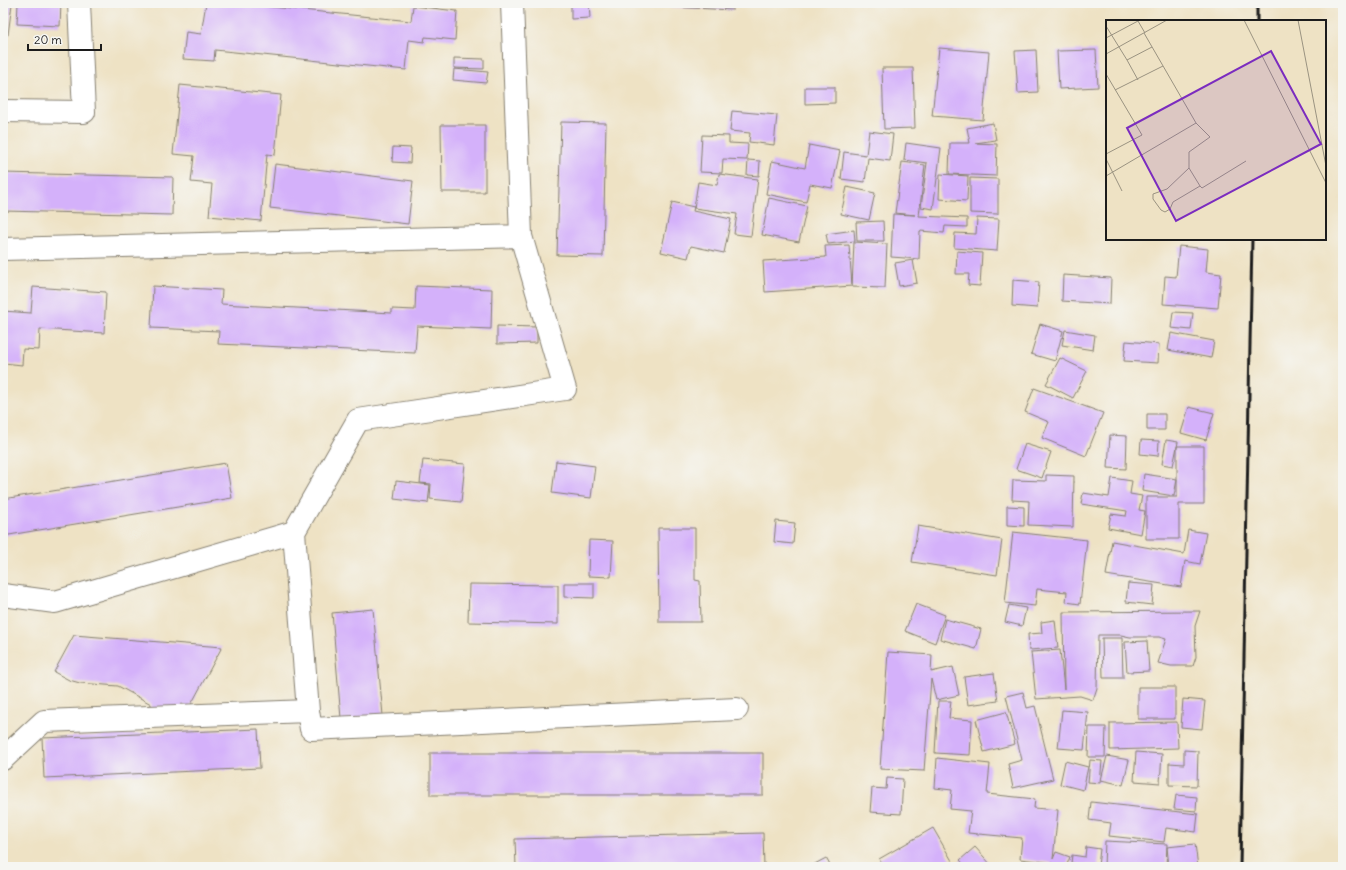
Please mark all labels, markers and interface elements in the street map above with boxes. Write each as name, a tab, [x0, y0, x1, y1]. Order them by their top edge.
inset map	[1106, 20, 1326, 240]
scale bar	[28, 26, 101, 52]
text: 20 m	[34, 32, 62, 47]

